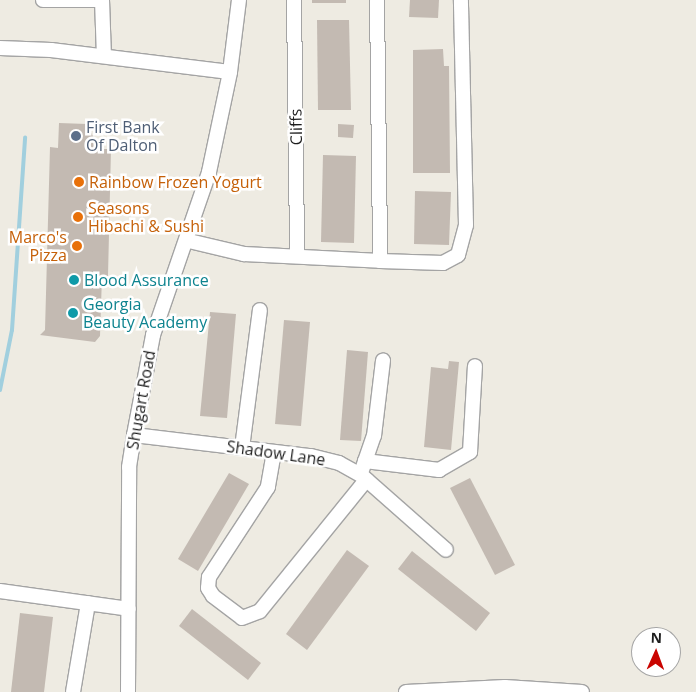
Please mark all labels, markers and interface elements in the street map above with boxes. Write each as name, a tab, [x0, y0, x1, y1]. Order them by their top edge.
street label: Cliffs	[286, 109, 306, 145]
place label: First Bank Of Dalton	[86, 117, 160, 155]
marker: First Bank Of Dalton	[70, 130, 82, 142]
place label: Rainbow Frozen Yogurt	[89, 172, 262, 192]
marker: Rainbow Frozen Yogurt	[73, 176, 85, 188]
place label: Seasons Hibachi & Sushi	[88, 198, 204, 236]
marker: Seasons Hibachi & Sushi	[72, 211, 84, 223]
place label: Marco's Pizza	[9, 227, 67, 265]
marker: Marco's Pizza	[71, 240, 83, 252]
place label: Blood Assurance	[84, 270, 209, 290]
marker: Blood Assurance	[68, 274, 80, 286]
place label: Georgia Beauty Academy	[83, 294, 207, 332]
marker: Georgia Beauty Academy	[67, 307, 79, 319]
street label: Shugart Road	[123, 349, 159, 451]
street label: Shadow Lane	[225, 437, 327, 469]
north arrow	[631, 627, 681, 677]
text: N	[650, 628, 663, 647]

